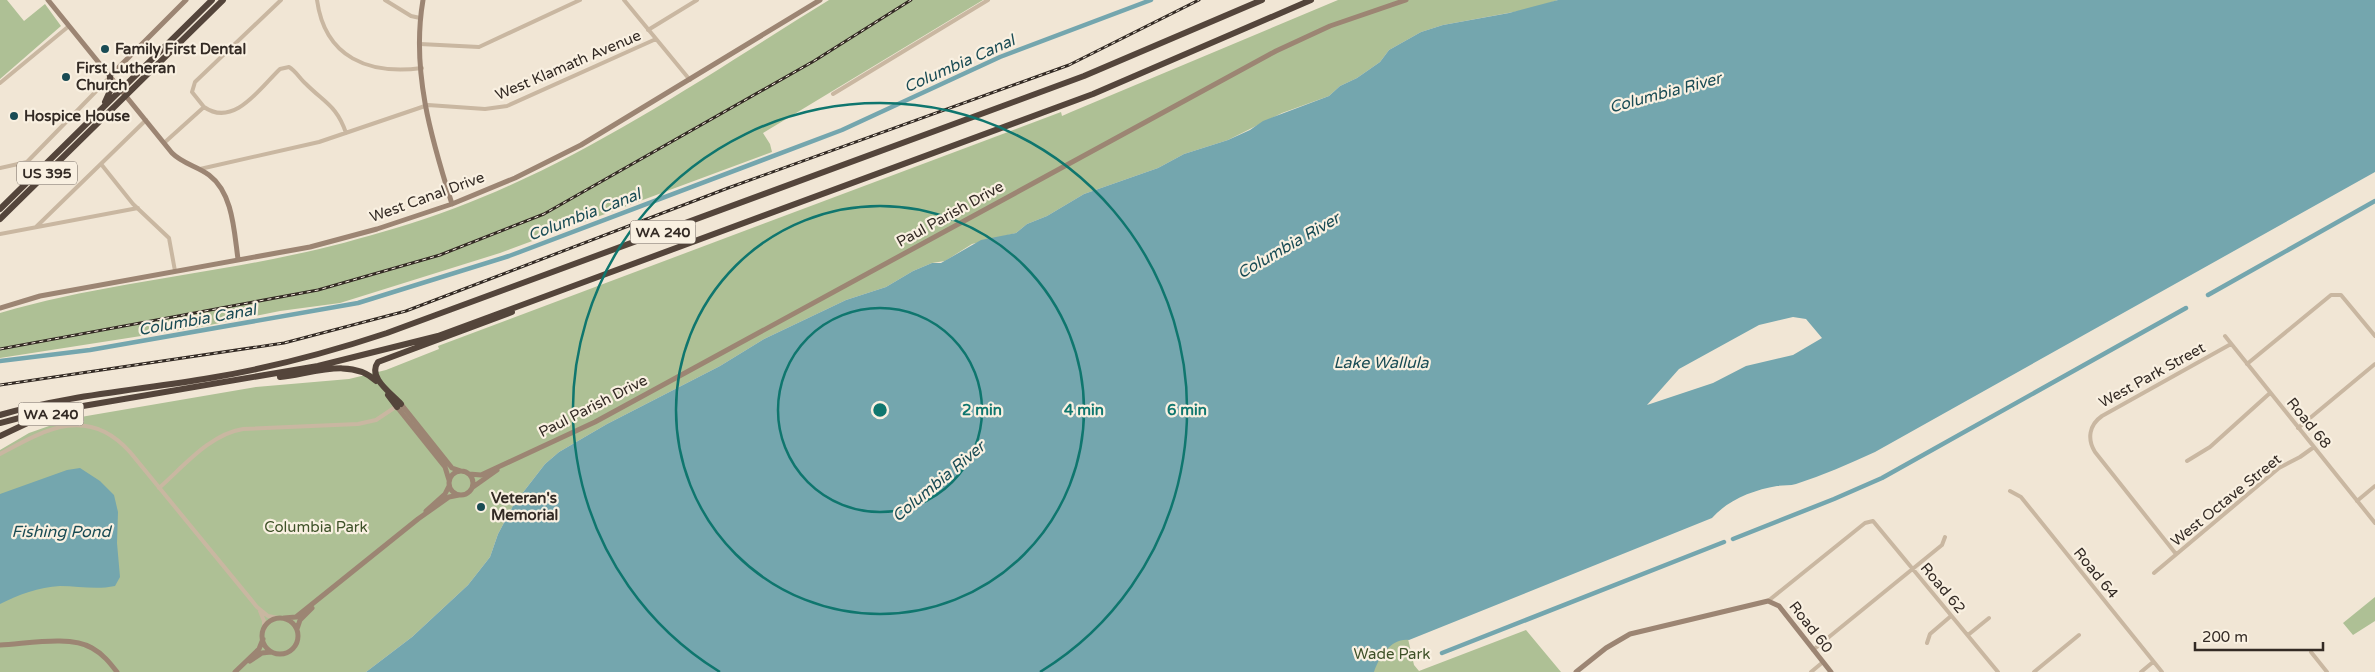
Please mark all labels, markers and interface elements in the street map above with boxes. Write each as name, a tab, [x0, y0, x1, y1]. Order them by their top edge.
street label: West Klamath Avenue	[492, 26, 644, 104]
water label: Columbia Canal	[901, 30, 1020, 97]
place label: Family First Dental	[115, 40, 246, 59]
marker: Family First Dental	[99, 43, 111, 55]
place label: First Lutheran Church	[76, 59, 176, 94]
water label: Columbia River	[1607, 68, 1725, 118]
marker: First Lutheran Church	[60, 71, 72, 83]
place label: Hospice House	[24, 107, 131, 126]
marker: Hospice House	[8, 110, 20, 122]
road number: US 395	[17, 162, 77, 184]
street label: West Canal Drive	[367, 168, 487, 226]
street label: Paul Parish Drive	[893, 177, 1007, 251]
water label: Columbia Canal	[525, 184, 645, 246]
water label: Columbia River	[1234, 207, 1345, 283]
road number: WA 240	[630, 220, 696, 243]
water label: Columbia Canal	[137, 299, 260, 340]
street label: West Park Street	[2096, 338, 2208, 412]
water label: Lake Wallula	[1333, 353, 1430, 373]
street label: Paul Parish Drive	[536, 371, 650, 441]
street label: Road 68	[2283, 394, 2335, 452]
centre of rings	[871, 401, 889, 419]
text: 2 min	[962, 401, 1002, 419]
text: 4 min	[1064, 401, 1104, 419]
text: 6 min	[1167, 401, 1207, 419]
road number: WA 240	[18, 402, 84, 426]
water label: Columbia River	[888, 436, 991, 526]
street label: West Octave Street	[2167, 450, 2285, 550]
place label: Veteran's Memorial	[491, 489, 558, 524]
marker: Veteran's Memorial	[475, 501, 487, 513]
park label: Columbia Park	[264, 518, 368, 536]
water label: Fishing Pond	[11, 522, 112, 542]
street label: Road 64	[2070, 544, 2122, 602]
street label: Road 62	[1917, 559, 1969, 617]
street label: Road 60	[1785, 598, 1837, 656]
scale bar	[2195, 620, 2322, 652]
text: 200 m	[2202, 628, 2248, 646]
park label: Wade Park	[1354, 645, 1430, 663]

